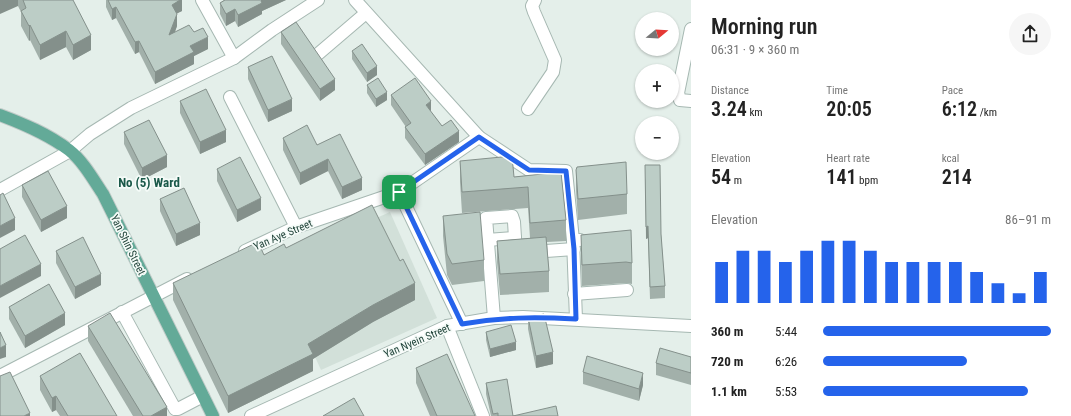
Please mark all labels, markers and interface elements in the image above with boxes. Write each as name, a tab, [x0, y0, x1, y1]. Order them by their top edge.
north arrow	[635, 12, 679, 56]
map controls	[635, 12, 679, 160]
button: share	[1009, 13, 1051, 55]
text: Morning run	[711, 14, 818, 39]
text: 06:31 · 9 × 360 m	[711, 42, 799, 57]
button: +	[635, 64, 679, 108]
text: Distance	[711, 84, 749, 97]
text: Time	[826, 84, 848, 97]
text: Pace	[942, 84, 963, 97]
text: 3.24	[711, 97, 747, 121]
text: 20:05	[826, 97, 872, 121]
text: 6:12	[942, 97, 977, 121]
text: km	[747, 106, 763, 119]
text: /km	[977, 106, 997, 119]
button: −	[635, 116, 679, 160]
text: Elevation	[711, 152, 751, 165]
text: Heart rate	[826, 152, 870, 165]
text: kcal	[942, 152, 959, 165]
text: 54	[711, 165, 731, 189]
text: 141	[826, 165, 857, 189]
text: 214	[942, 165, 972, 189]
text: m	[731, 174, 742, 187]
text: bpm	[857, 174, 878, 187]
district label: No (5) Ward	[118, 175, 180, 190]
pin	[382, 175, 416, 209]
icon: arrive	[388, 181, 410, 203]
text: Elevation	[711, 212, 758, 227]
text: 86–91 m	[1005, 212, 1051, 227]
street label: Yan Shin Street	[108, 213, 148, 277]
street label: Yan Aye Street	[252, 217, 314, 253]
street label: Yan Nyein Street	[382, 321, 452, 361]
text: 360 m	[711, 324, 743, 339]
text: 5:44	[775, 324, 797, 339]
text: 720 m	[711, 354, 743, 369]
text: 6:26	[775, 354, 797, 369]
text: 1.1 km	[711, 384, 747, 399]
text: 5:53	[775, 384, 797, 399]

